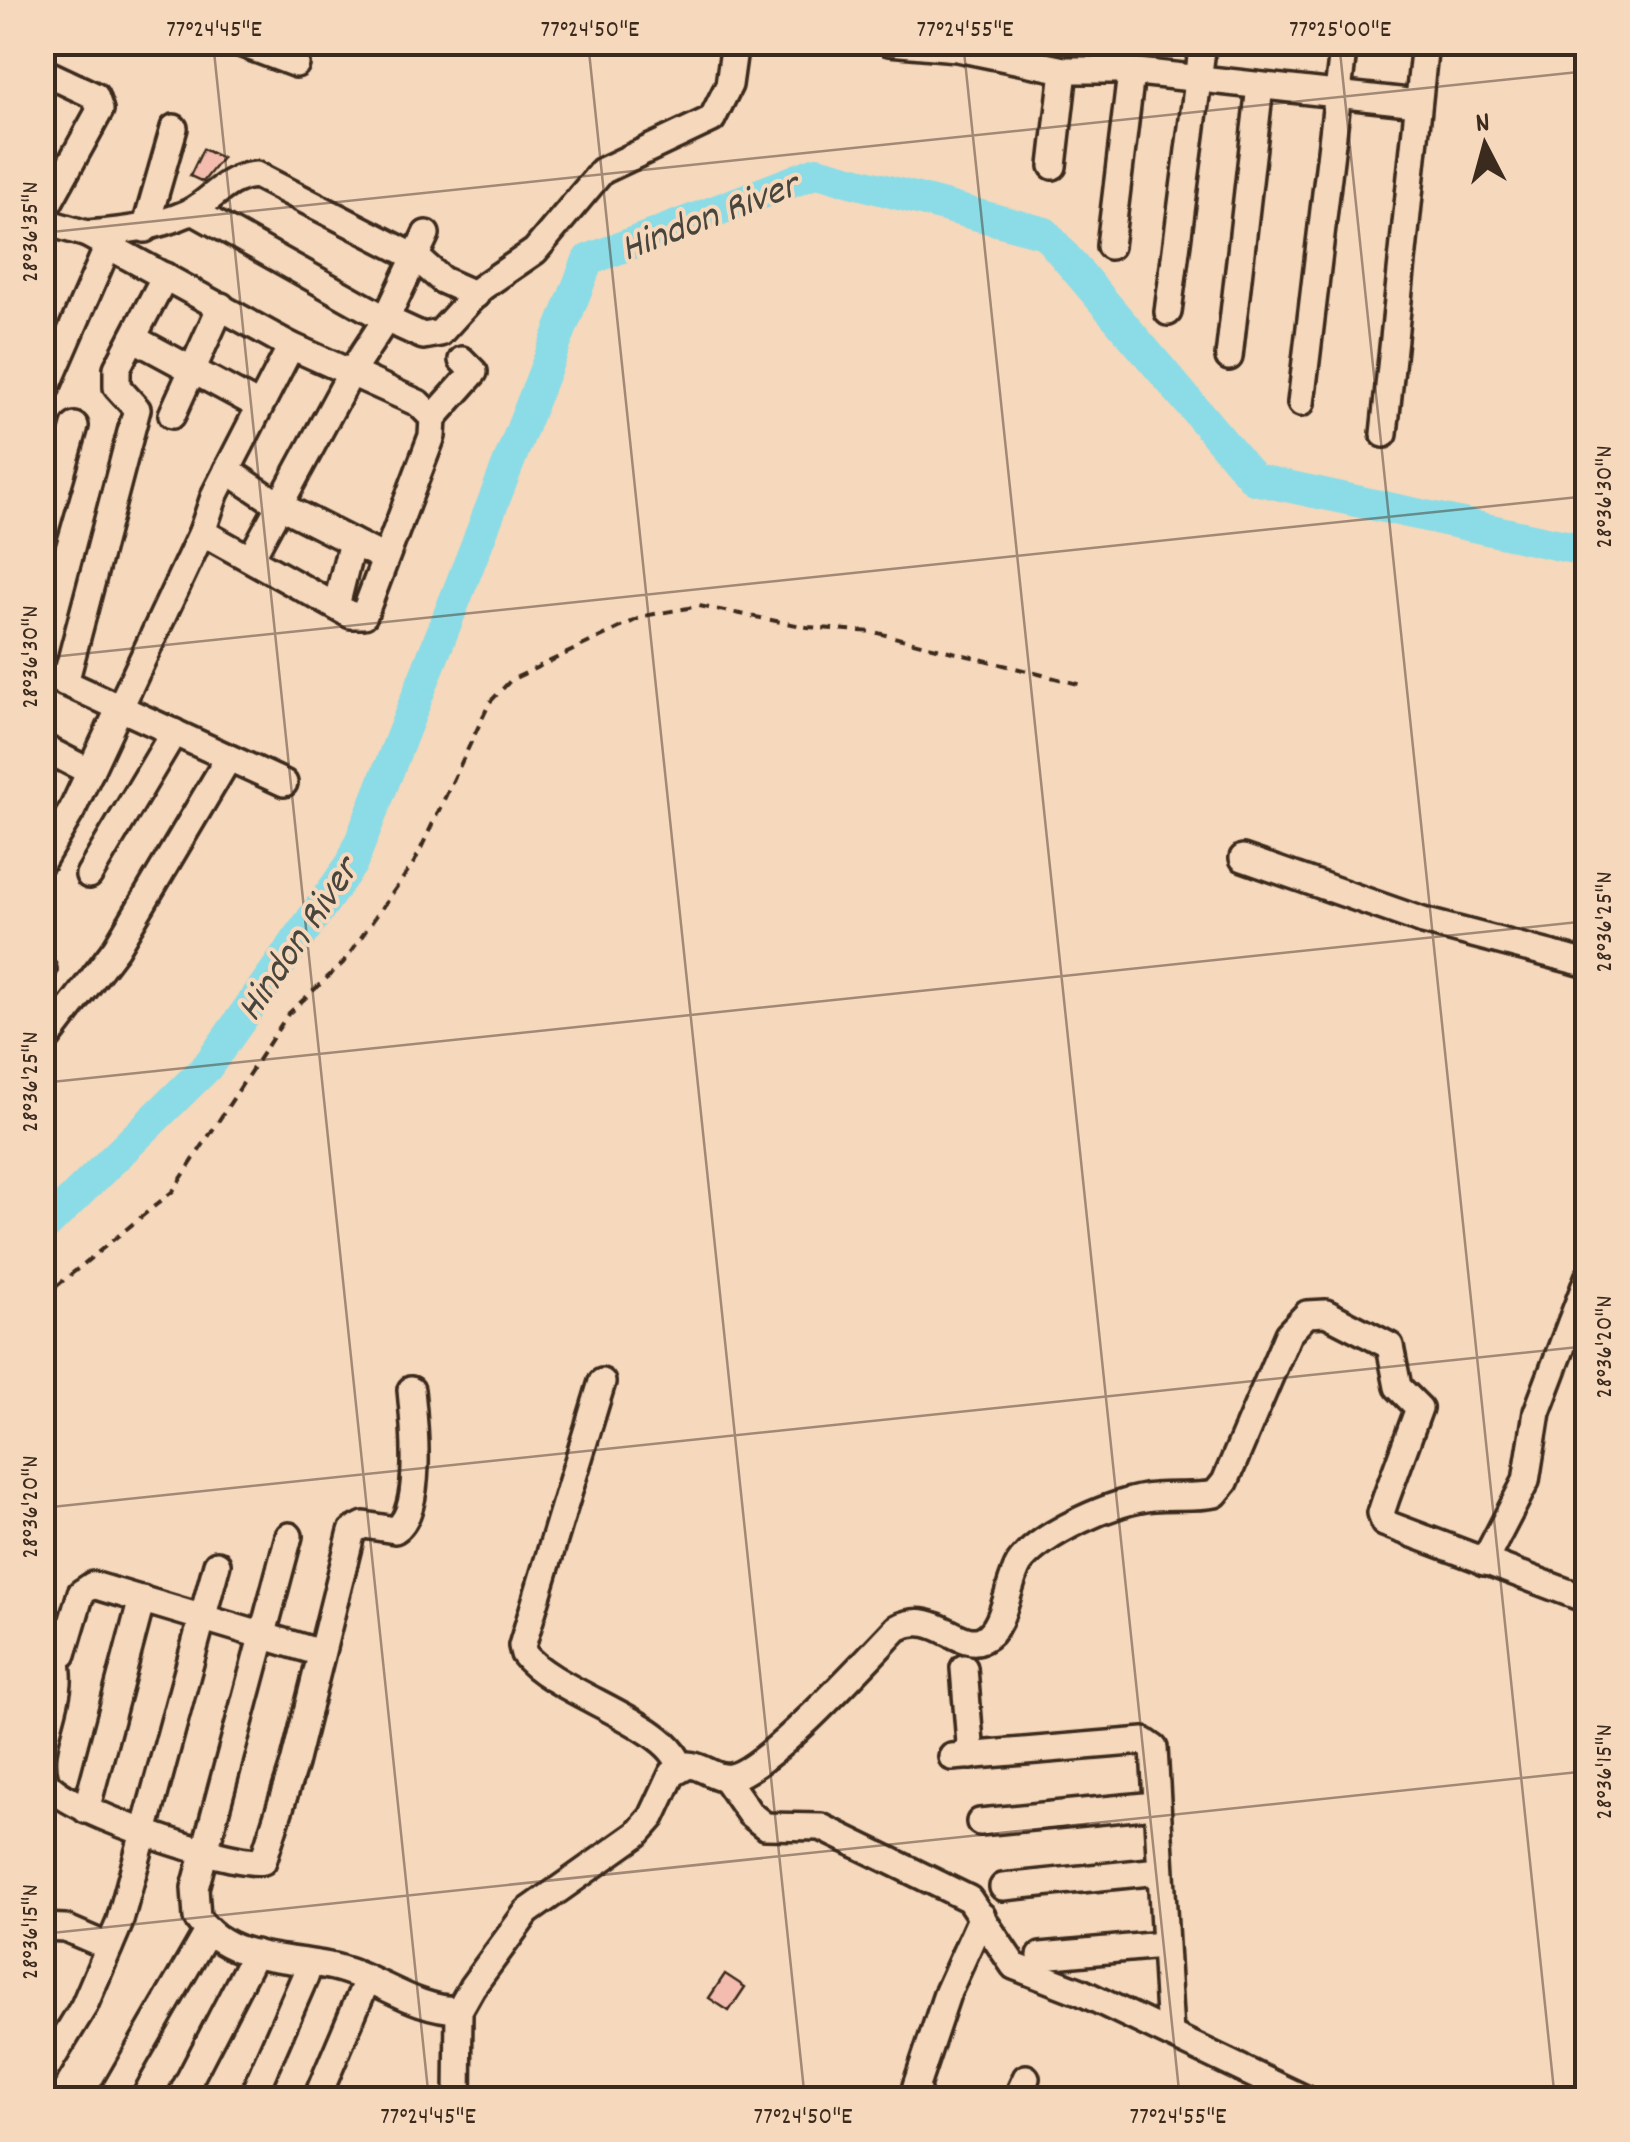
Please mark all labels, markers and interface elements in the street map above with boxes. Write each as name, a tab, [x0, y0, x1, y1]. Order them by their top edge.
text: 77°24'45"E	[166, 13, 262, 49]
text: 77°24'50"E	[541, 13, 640, 49]
text: 77°24'55"E	[917, 13, 1014, 49]
text: 77°25'00"E	[1289, 13, 1392, 49]
north arrow	[1435, 95, 1535, 195]
text: N	[1474, 104, 1492, 146]
water label: Hindon River	[613, 159, 811, 280]
text: 28°36'35"N	[14, 181, 50, 283]
text: 28°36'30"N	[1588, 445, 1624, 549]
text: 28°36'30"N	[14, 605, 50, 709]
water label: Hindon River	[225, 845, 378, 1035]
text: 28°36'25"N	[1588, 871, 1624, 973]
text: 28°36'25"N	[14, 1031, 50, 1133]
text: 28°36'20"N	[1588, 1295, 1624, 1399]
text: 28°36'20"N	[14, 1455, 50, 1559]
text: 28°36'15"N	[1588, 1724, 1624, 1820]
text: 28°36'15"N	[14, 1884, 50, 1980]
text: 77°24'45"E	[380, 2100, 476, 2136]
text: 77°24'50"E	[754, 2100, 853, 2136]
text: 77°24'55"E	[1130, 2100, 1227, 2136]

